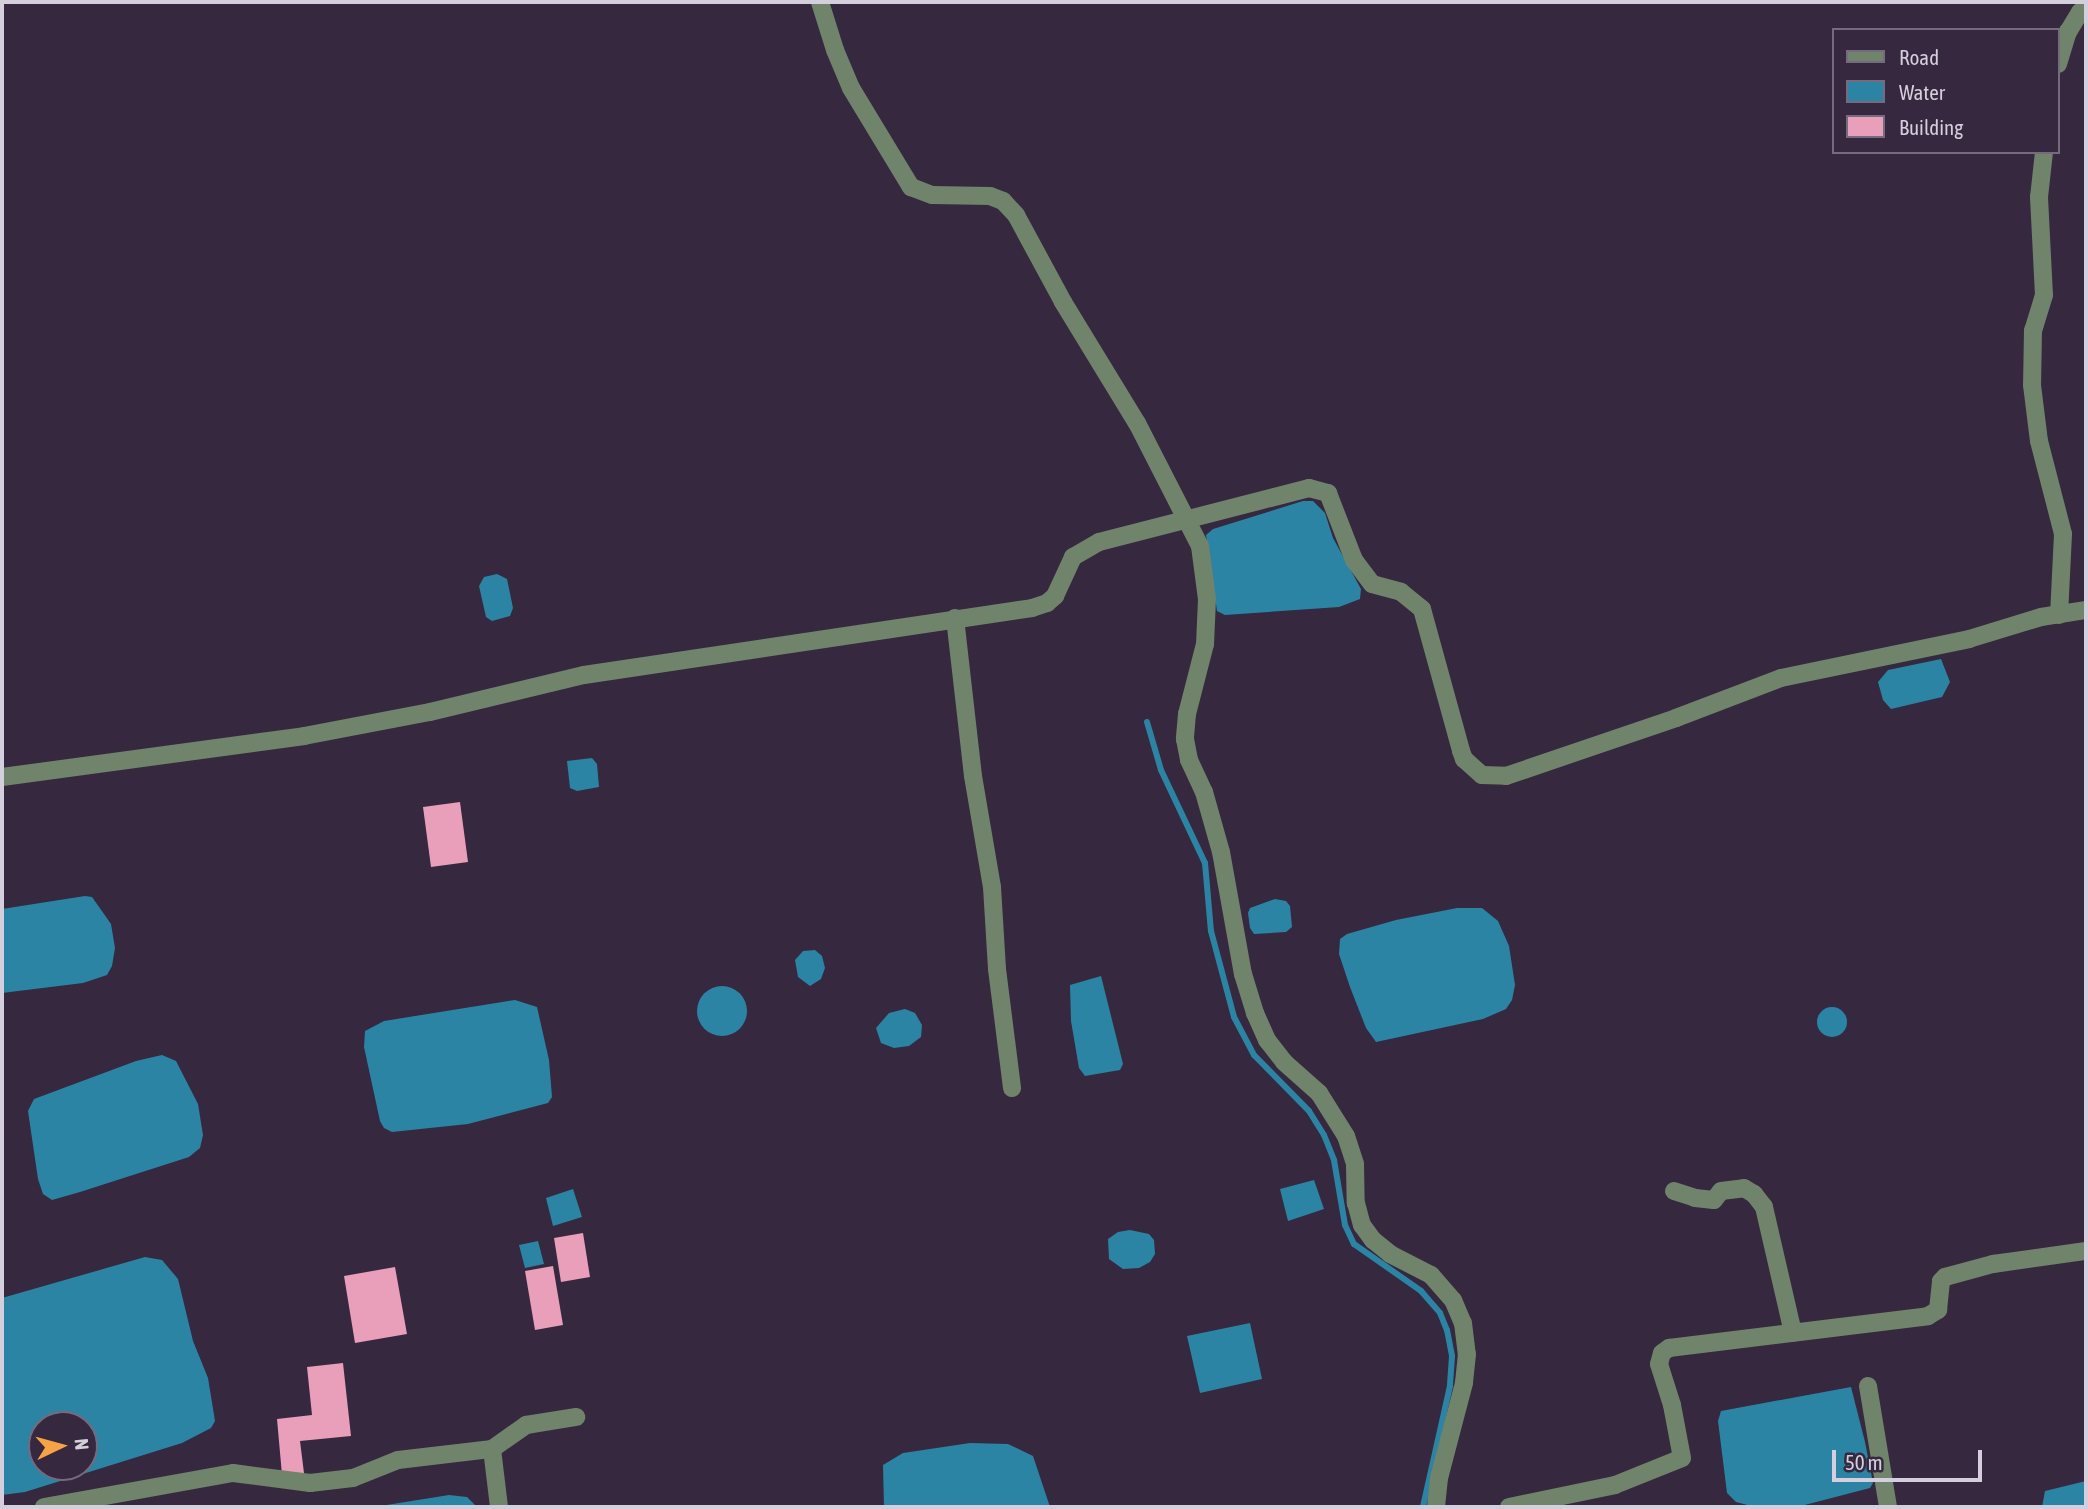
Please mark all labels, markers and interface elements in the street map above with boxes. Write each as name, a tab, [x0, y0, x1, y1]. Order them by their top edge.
legend	[1832, 28, 2060, 154]
text: Road	[1899, 45, 1939, 69]
text: Water	[1899, 80, 1945, 104]
text: Building	[1899, 115, 1963, 139]
north arrow	[28, 1411, 98, 1481]
scale bar	[1836, 1436, 1986, 1480]
text: N	[70, 1438, 93, 1451]
text: 50 m	[1845, 1450, 1883, 1474]

